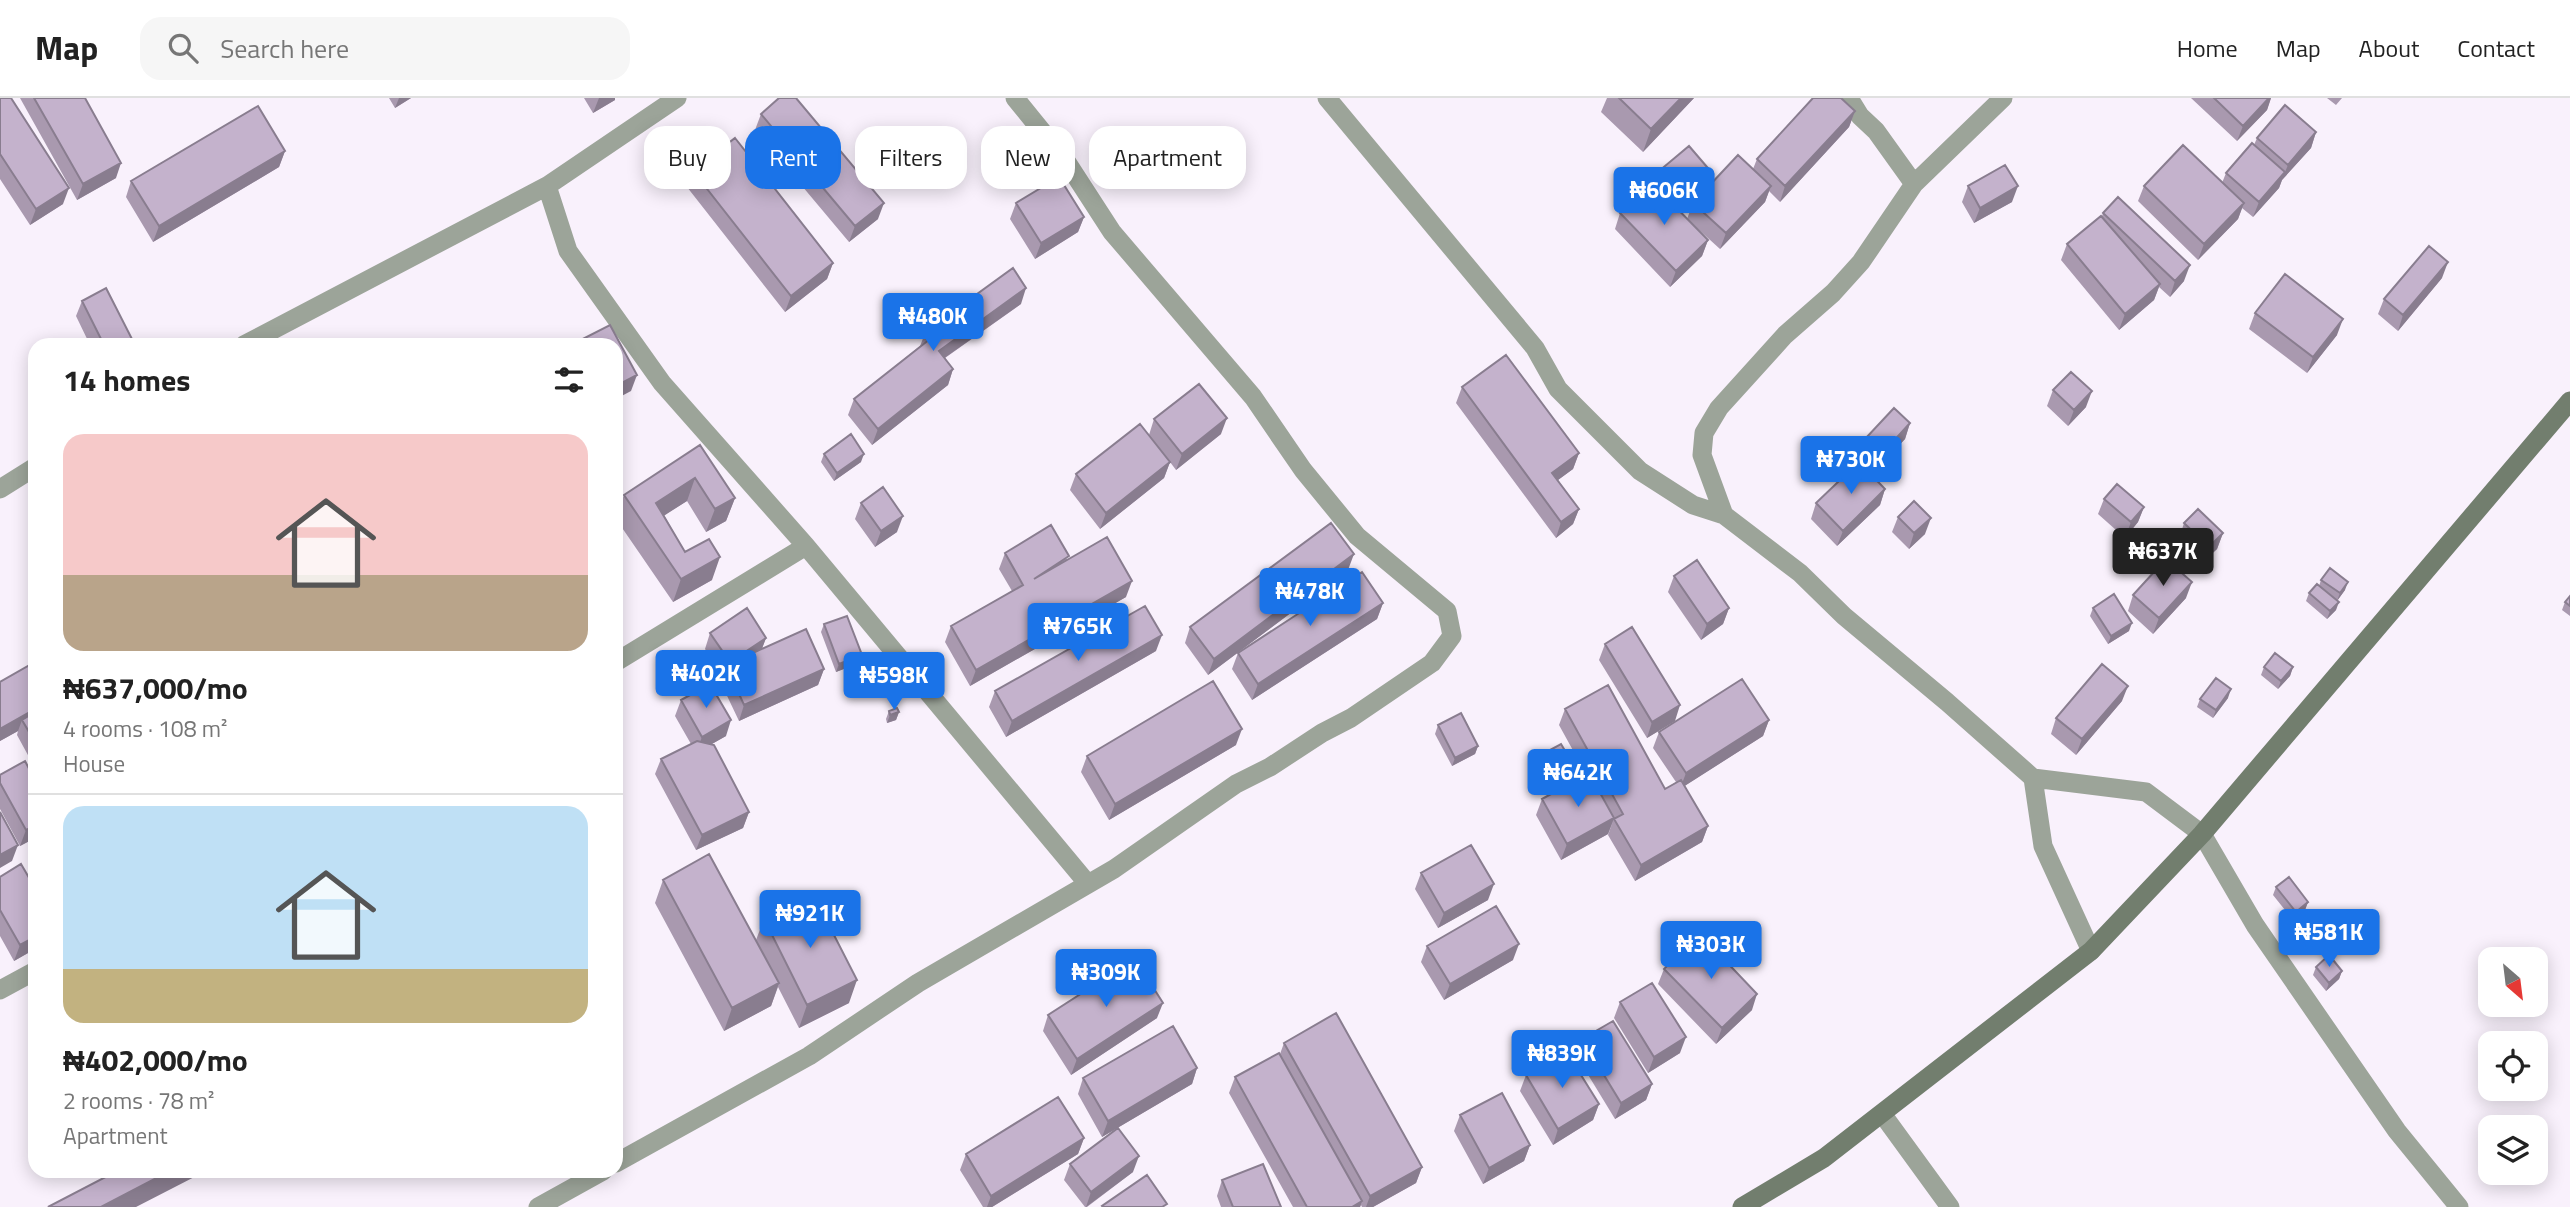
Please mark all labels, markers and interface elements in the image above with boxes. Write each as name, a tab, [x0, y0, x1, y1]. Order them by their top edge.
search box	[140, 17, 630, 80]
text: Map	[35, 23, 98, 73]
icon: search	[164, 29, 202, 67]
text: Search here	[220, 29, 349, 68]
text: Home	[2177, 30, 2238, 66]
text: Map	[2276, 30, 2321, 66]
text: About	[2359, 30, 2419, 66]
text: Contact	[2457, 30, 2535, 66]
chip: Buy	[644, 126, 731, 189]
chip: Rent	[745, 126, 841, 189]
chip: Filters	[855, 126, 967, 189]
chip: New	[981, 126, 1075, 189]
chip: Apartment	[1089, 126, 1246, 189]
pin: ₦606K	[1615, 167, 1713, 227]
text: ₦606K	[1630, 172, 1698, 207]
pin: ₦480K	[884, 294, 982, 353]
text: ₦480K	[899, 298, 967, 333]
text: 14 homes	[63, 357, 190, 403]
icon: filters	[550, 361, 588, 399]
pin: ₦730K	[1802, 436, 1900, 496]
text: ₦730K	[1817, 441, 1885, 476]
icon: home	[263, 480, 389, 606]
pin: ₦637K	[2114, 528, 2212, 588]
text: ₦637K	[2129, 533, 2197, 568]
pin: ₦478K	[1261, 568, 1359, 628]
text: ₦478K	[1276, 573, 1344, 608]
pin: ₦765K	[1029, 603, 1127, 663]
text: ₦765K	[1044, 608, 1112, 643]
pin: ₦402K	[657, 650, 755, 710]
pin: ₦598K	[845, 652, 943, 712]
text: ₦402K	[672, 655, 740, 690]
text: ₦598K	[860, 657, 928, 692]
text: ₦637,000/mo	[63, 665, 248, 711]
text: 4 rooms · 108 m²	[63, 711, 227, 746]
text: House	[63, 746, 125, 781]
pin: ₦642K	[1529, 750, 1627, 809]
text: ₦642K	[1544, 754, 1612, 789]
icon: home	[263, 852, 389, 978]
pin: ₦921K	[761, 890, 859, 950]
text: ₦921K	[776, 895, 844, 930]
pin: ₦581K	[2280, 910, 2378, 969]
text: ₦581K	[2295, 914, 2363, 949]
pin: ₦303K	[1662, 922, 1760, 981]
text: ₦303K	[1677, 926, 1745, 961]
north arrow	[2478, 947, 2548, 1017]
map controls	[2478, 947, 2548, 1185]
pin: ₦309K	[1057, 950, 1155, 1009]
text: ₦309K	[1072, 954, 1140, 989]
pin: ₦839K	[1513, 1030, 1611, 1090]
button: locate	[2478, 1031, 2548, 1101]
text: ₦839K	[1528, 1035, 1596, 1070]
text: ₦402,000/mo	[63, 1037, 248, 1083]
text: 2 rooms · 78 m²	[63, 1083, 214, 1118]
button: layers	[2478, 1115, 2548, 1185]
text: Apartment	[63, 1118, 168, 1153]

